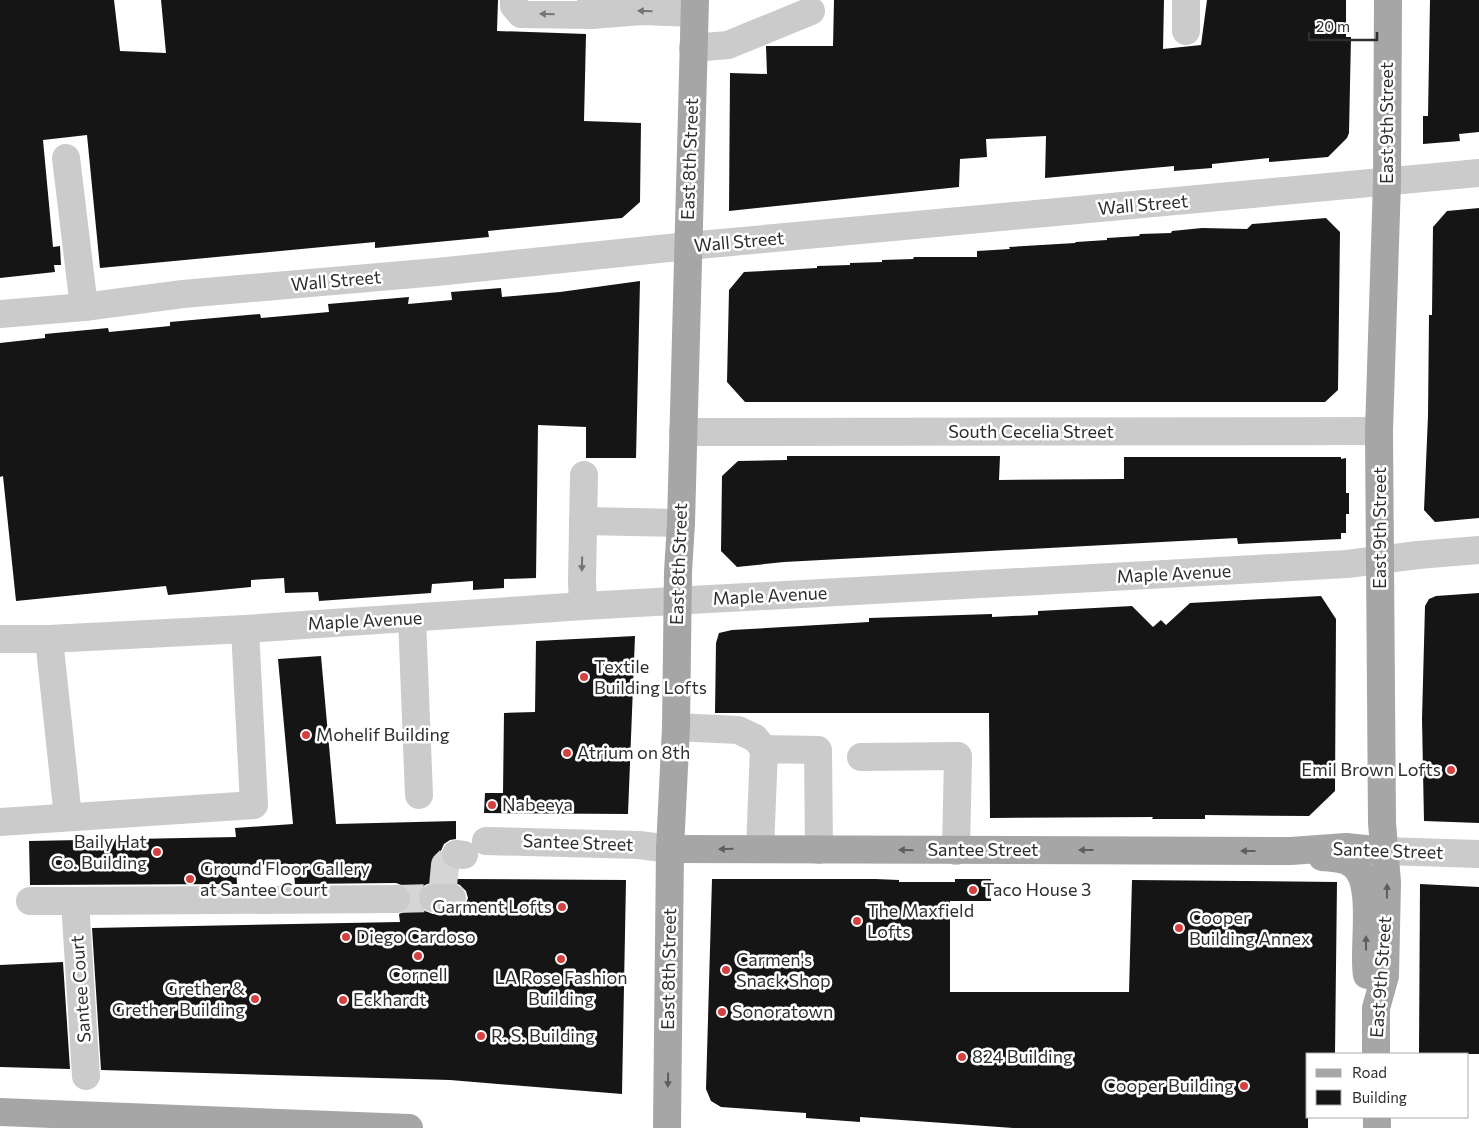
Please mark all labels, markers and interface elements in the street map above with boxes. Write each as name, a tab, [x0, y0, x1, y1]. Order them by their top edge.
one-way arrow	[637, 7, 653, 15]
one-way arrow	[539, 10, 555, 18]
scale bar	[1309, 10, 1376, 42]
text: 20 m	[1316, 17, 1350, 35]
street label: East 9th Street	[1375, 62, 1397, 184]
street label: East 8th Street	[676, 98, 702, 220]
street label: Wall Street	[1097, 189, 1189, 219]
street label: Wall Street	[693, 226, 785, 256]
street label: Wall Street	[290, 265, 382, 295]
street label: South Cecelia Street	[948, 420, 1114, 442]
street label: East 9th Street	[1368, 467, 1390, 589]
street label: East 8th Street	[665, 503, 691, 625]
one-way arrow	[578, 556, 586, 572]
street label: Maple Avenue	[1116, 559, 1232, 587]
street label: Maple Avenue	[712, 581, 828, 609]
street label: Maple Avenue	[307, 606, 423, 634]
place label: Textile Building Lofts	[594, 655, 707, 698]
marker: Textile Building Lofts	[578, 671, 590, 683]
place label: Mohelif Building	[316, 723, 450, 745]
marker: Mohelif Building	[300, 729, 312, 741]
place label: Atrium on 8th	[577, 741, 690, 763]
marker: Atrium on 8th	[561, 747, 573, 759]
place label: Emil Brown Lofts	[1301, 758, 1441, 780]
marker: Emil Brown Lofts	[1445, 764, 1457, 776]
place label: Nabeeya	[502, 793, 573, 815]
marker: Nabeeya	[486, 799, 498, 811]
street label: Santee Street	[522, 829, 634, 855]
place label: Baily Hat Co. Building	[51, 830, 147, 873]
street label: Santee Street	[1332, 837, 1444, 863]
street label: Santee Street	[928, 838, 1038, 860]
one-way arrow	[718, 845, 734, 853]
marker: Baily Hat Co. Building	[151, 846, 163, 858]
one-way arrow	[898, 846, 914, 854]
one-way arrow	[1078, 846, 1094, 854]
one-way arrow	[1240, 847, 1256, 855]
place label: Ground Floor Gallery at Santee Court	[200, 857, 370, 900]
marker: Ground Floor Gallery at Santee Court	[184, 873, 196, 885]
place label: Taco House 3	[983, 878, 1091, 900]
one-way arrow	[1383, 882, 1391, 898]
marker: Taco House 3	[967, 884, 979, 896]
place label: Garment Lofts	[432, 895, 552, 917]
place label: The Maxfield Lofts	[867, 899, 974, 942]
marker: Garment Lofts	[556, 901, 568, 913]
place label: Cooper Building Annex	[1189, 906, 1311, 949]
street label: East 8th Street	[656, 908, 680, 1030]
marker: The Maxfield Lofts	[851, 915, 863, 927]
street label: East 9th Street	[1365, 915, 1395, 1039]
marker: Cooper Building Annex	[1173, 922, 1185, 934]
place label: Diego Cardoso	[356, 925, 476, 947]
marker: Diego Cardoso	[340, 931, 352, 943]
street label: Santee Court	[65, 935, 95, 1044]
one-way arrow	[1362, 935, 1370, 951]
place label: Carmen's Snack Shop	[736, 948, 831, 991]
marker: Cornell	[412, 950, 424, 962]
marker: LA Rose Fashion Building	[555, 953, 567, 965]
place label: Cornell	[388, 963, 448, 985]
marker: Carmen's Snack Shop	[720, 964, 732, 976]
place label: LA Rose Fashion Building	[495, 966, 627, 1009]
place label: Grether & Grether Building	[112, 977, 245, 1020]
place label: Eckhardt	[353, 988, 427, 1010]
marker: Grether & Grether Building	[249, 993, 261, 1005]
marker: Eckhardt	[337, 994, 349, 1006]
place label: Sonoratown	[732, 1000, 833, 1022]
marker: Sonoratown	[716, 1006, 728, 1018]
place label: R. S. Building	[491, 1024, 595, 1046]
marker: R. S. Building	[475, 1030, 487, 1042]
place label: 824 Building	[972, 1045, 1073, 1067]
marker: 824 Building	[956, 1051, 968, 1063]
legend	[1306, 1053, 1469, 1118]
text: Road	[1352, 1063, 1387, 1081]
one-way arrow	[664, 1073, 672, 1089]
place label: Cooper Building	[1103, 1074, 1234, 1096]
marker: Cooper Building	[1238, 1080, 1250, 1092]
text: Building	[1352, 1088, 1407, 1106]

